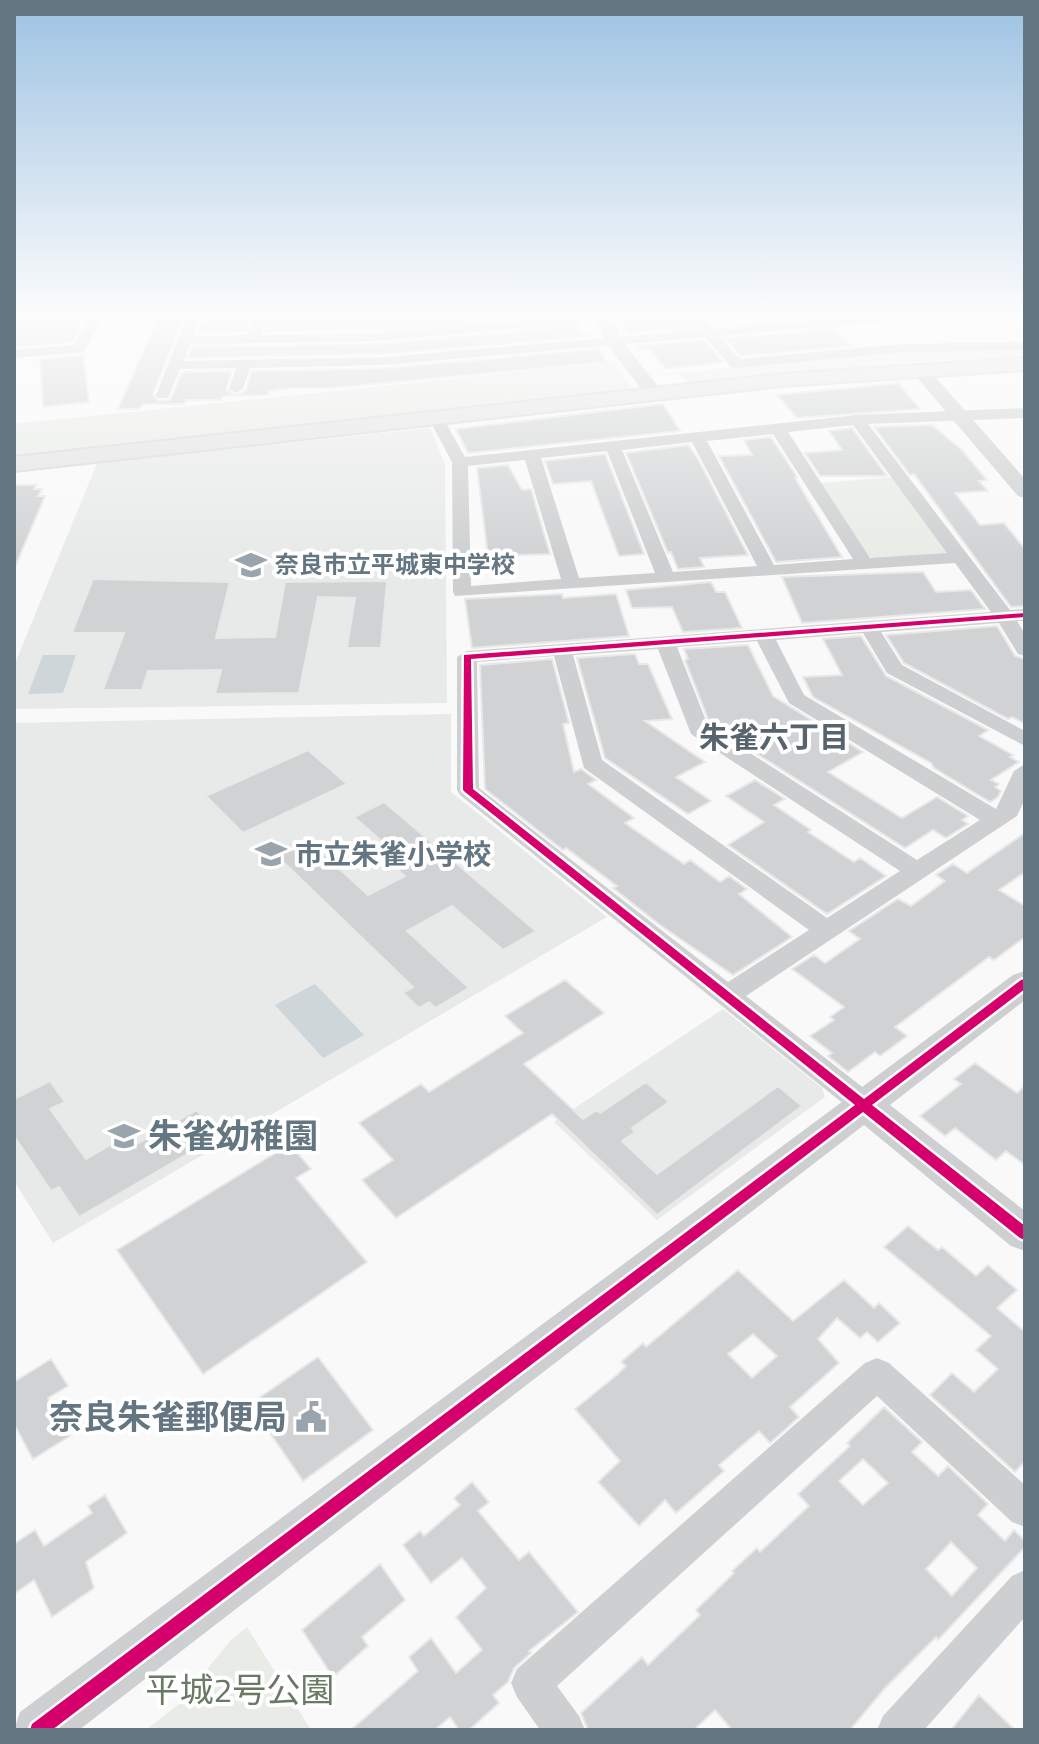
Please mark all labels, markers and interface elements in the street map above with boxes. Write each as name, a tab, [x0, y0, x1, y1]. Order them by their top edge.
place label: 奈良市立平城東中学校	[275, 546, 515, 582]
school or university icon: 奈良市立平城東中学校	[234, 548, 268, 582]
district label: 朱雀六丁目	[699, 714, 849, 760]
place label: 市立朱雀小学校	[295, 832, 491, 875]
school or university icon: 市立朱雀小学校	[254, 837, 288, 871]
place label: 朱雀幼稚園	[148, 1109, 318, 1161]
school or university icon: 朱雀幼稚園	[107, 1119, 141, 1153]
place label: 奈良朱雀郵便局	[49, 1390, 287, 1442]
public building icon: 奈良朱雀郵便局	[294, 1400, 328, 1434]
park label: 平城2号公園	[145, 1663, 335, 1715]

